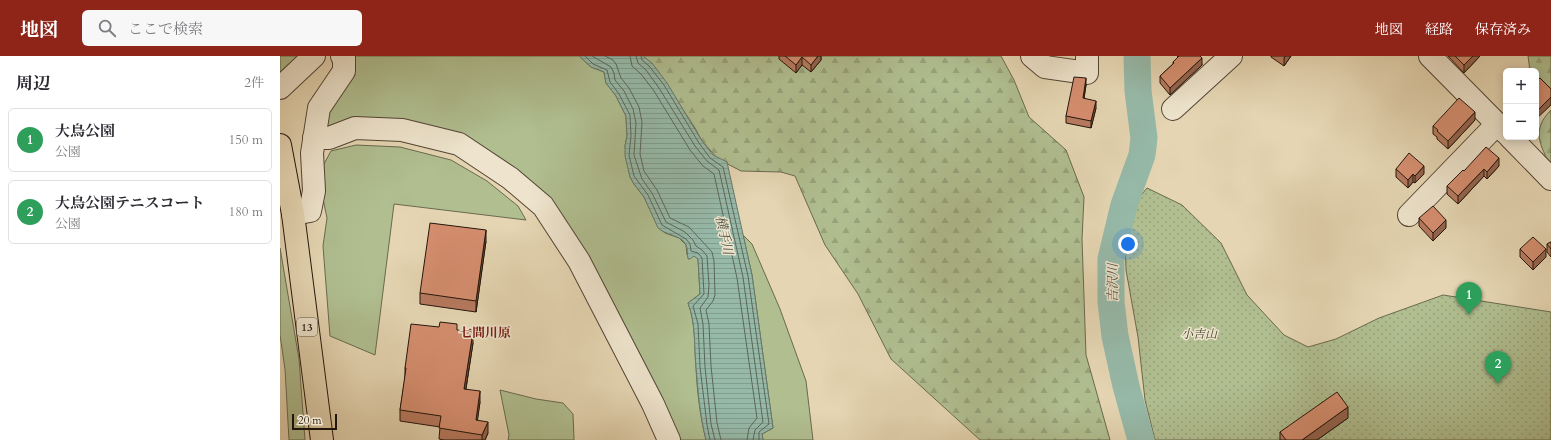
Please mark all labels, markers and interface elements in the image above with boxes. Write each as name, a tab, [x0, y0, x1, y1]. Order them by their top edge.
search box	[82, 10, 362, 46]
text: 地図	[20, 17, 58, 43]
icon: search	[96, 17, 118, 39]
text: ここで検索	[128, 19, 203, 39]
text: 地図	[1375, 20, 1403, 39]
text: 経路	[1425, 20, 1453, 39]
text: 保存済み	[1475, 20, 1531, 39]
map controls	[1503, 68, 1539, 140]
button: +	[1503, 68, 1539, 104]
text: 周辺	[16, 72, 50, 95]
text: 2件	[244, 74, 264, 92]
button: −	[1503, 104, 1539, 140]
text: 大鳥公園	[55, 121, 115, 141]
text: 1	[27, 131, 33, 149]
text: 150 m	[229, 131, 263, 149]
text: 公園	[55, 143, 81, 161]
text: 大鳥公園テニスコート	[55, 193, 204, 213]
text: 2	[27, 203, 33, 221]
text: 180 m	[229, 203, 263, 221]
water label: 横手川	[711, 214, 737, 258]
text: 公園	[55, 215, 81, 233]
your location	[1118, 234, 1138, 254]
water label: 吉沢川	[1104, 262, 1122, 303]
pin: 1	[1456, 282, 1482, 315]
road number: 13	[297, 318, 317, 336]
district label: 七間川原	[459, 324, 511, 342]
park label: 小吉山	[1181, 326, 1218, 342]
pin: 2	[1485, 351, 1511, 384]
scale bar	[292, 412, 337, 431]
text: 20 m	[298, 413, 322, 428]

